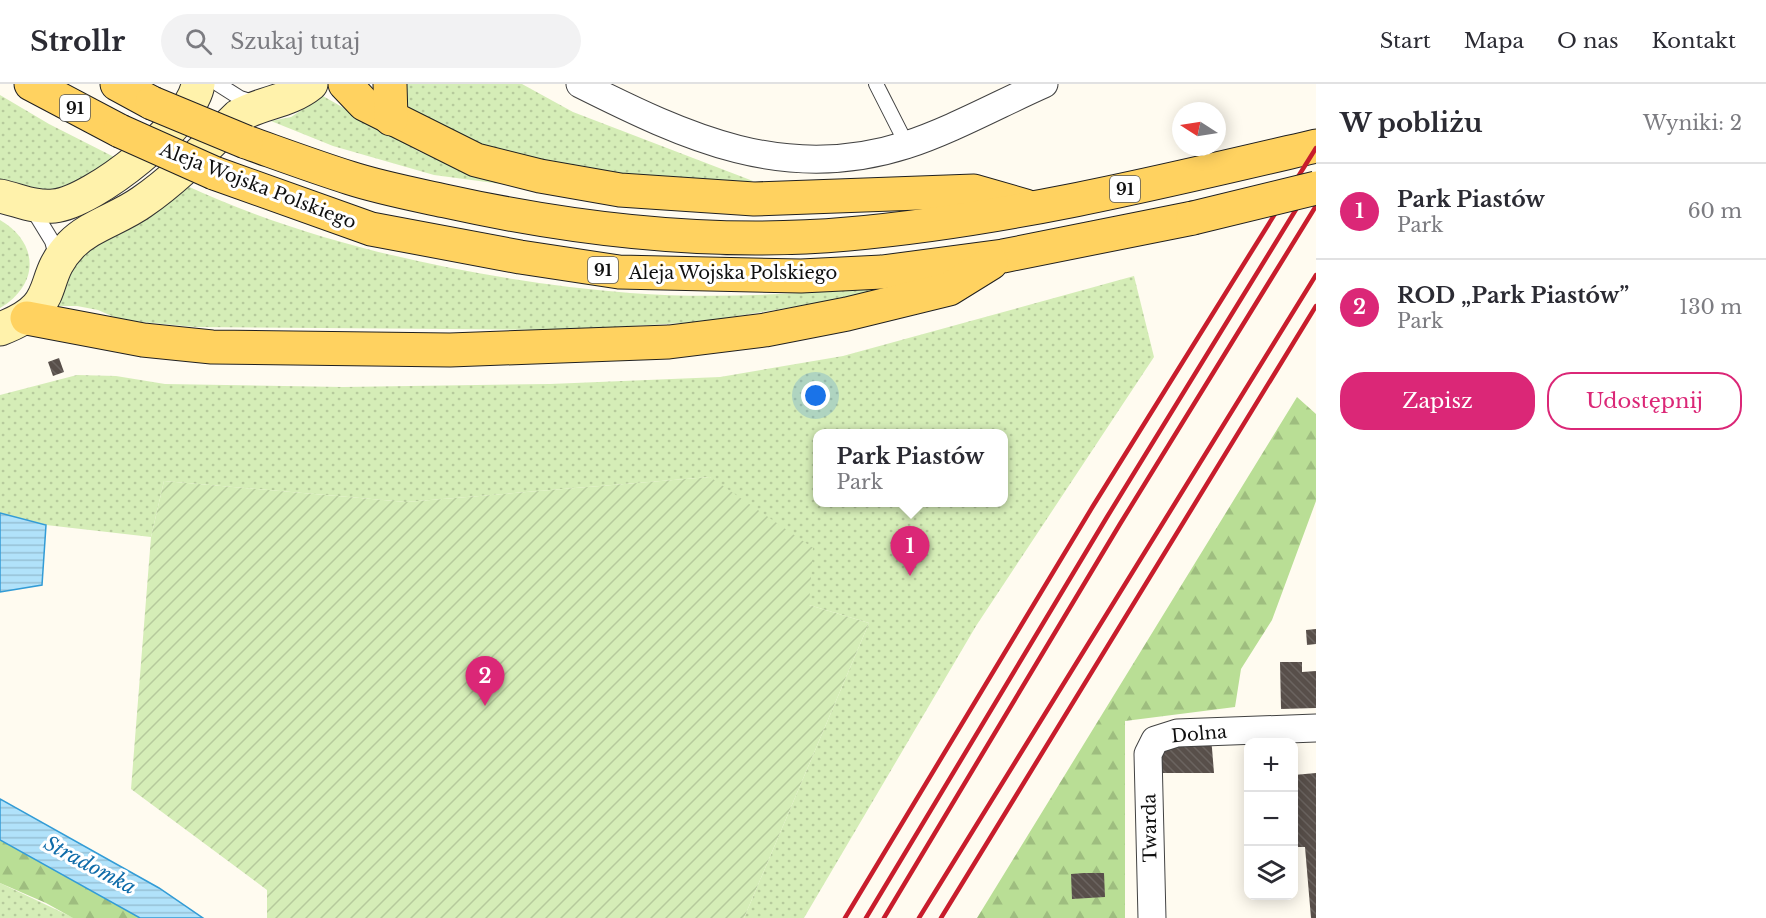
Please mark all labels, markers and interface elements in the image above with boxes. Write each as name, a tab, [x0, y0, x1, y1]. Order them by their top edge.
search box	[161, 14, 581, 68]
text: Strollr	[30, 24, 125, 59]
icon: search	[182, 25, 215, 58]
text: Szukaj tutaj	[230, 28, 360, 55]
text: Start	[1380, 28, 1431, 54]
text: Mapa	[1464, 28, 1524, 54]
text: O nas	[1557, 28, 1619, 54]
text: Kontakt	[1652, 28, 1736, 54]
road number: 91	[60, 95, 90, 121]
north arrow	[1172, 102, 1226, 156]
text: W pobliżu	[1340, 107, 1482, 139]
text: Wyniki: 2	[1643, 111, 1742, 135]
street label: Aleja Wojska Polskiego	[156, 138, 359, 234]
road number: 91	[1110, 176, 1140, 202]
text: Park Piastów	[1397, 186, 1545, 213]
text: 1	[1355, 199, 1364, 223]
text: 60 m	[1688, 199, 1742, 223]
text: Park	[1397, 213, 1443, 237]
road number: 91	[588, 257, 618, 283]
street label: Aleja Wojska Polskiego	[628, 262, 837, 284]
text: ROD „Park Piastów”	[1397, 282, 1629, 309]
text: 2	[1353, 295, 1366, 319]
text: 130 m	[1679, 295, 1742, 319]
text: Park	[1397, 309, 1443, 333]
button: Zapisz	[1340, 372, 1535, 430]
button: Udostępnij	[1547, 372, 1742, 430]
your location	[801, 381, 830, 410]
popup	[813, 429, 1008, 507]
text: Park Piastów	[837, 443, 984, 470]
text: Park	[837, 470, 883, 494]
pin: 1	[890, 526, 930, 576]
pin: 2	[466, 656, 504, 706]
street label: Dolna	[1170, 721, 1228, 747]
map controls	[1244, 738, 1298, 900]
button: +	[1244, 738, 1298, 792]
button: −	[1244, 792, 1298, 846]
street label: Twarda	[1138, 793, 1162, 863]
water label: Stradomka	[40, 831, 140, 899]
button: layers	[1244, 846, 1298, 900]

